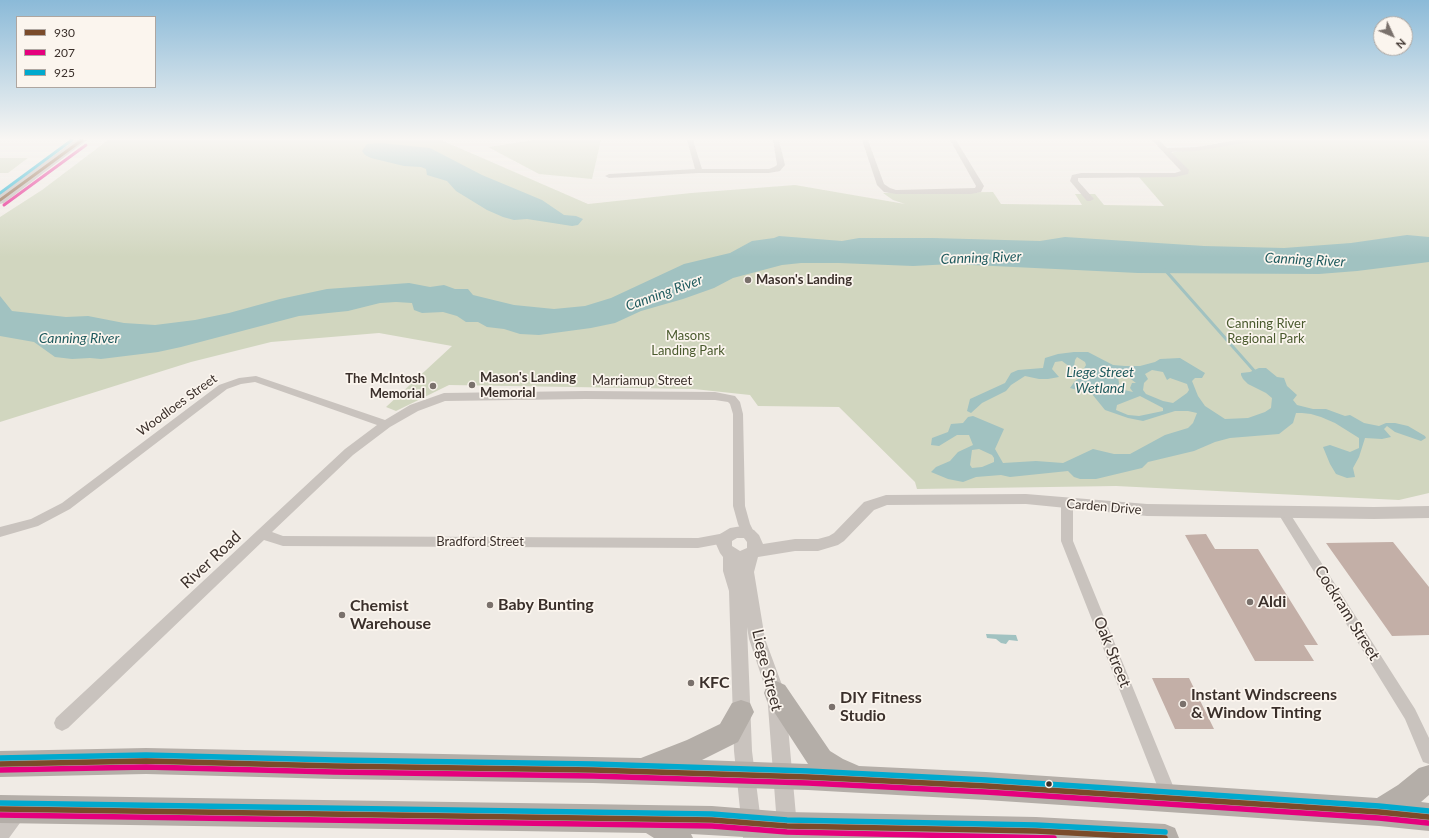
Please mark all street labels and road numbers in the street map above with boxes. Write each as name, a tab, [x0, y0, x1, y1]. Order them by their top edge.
street label: Woodloes Street	[134, 371, 220, 439]
street label: Marriamup Street	[592, 373, 692, 389]
street label: Carden Drive	[1066, 496, 1142, 518]
street label: River Road	[177, 527, 245, 593]
street label: Bradford Street	[436, 534, 524, 550]
street label: Cockram Street	[1310, 562, 1384, 664]
street label: Oak Street	[1089, 614, 1135, 690]
street label: Liege Street	[748, 627, 786, 713]

